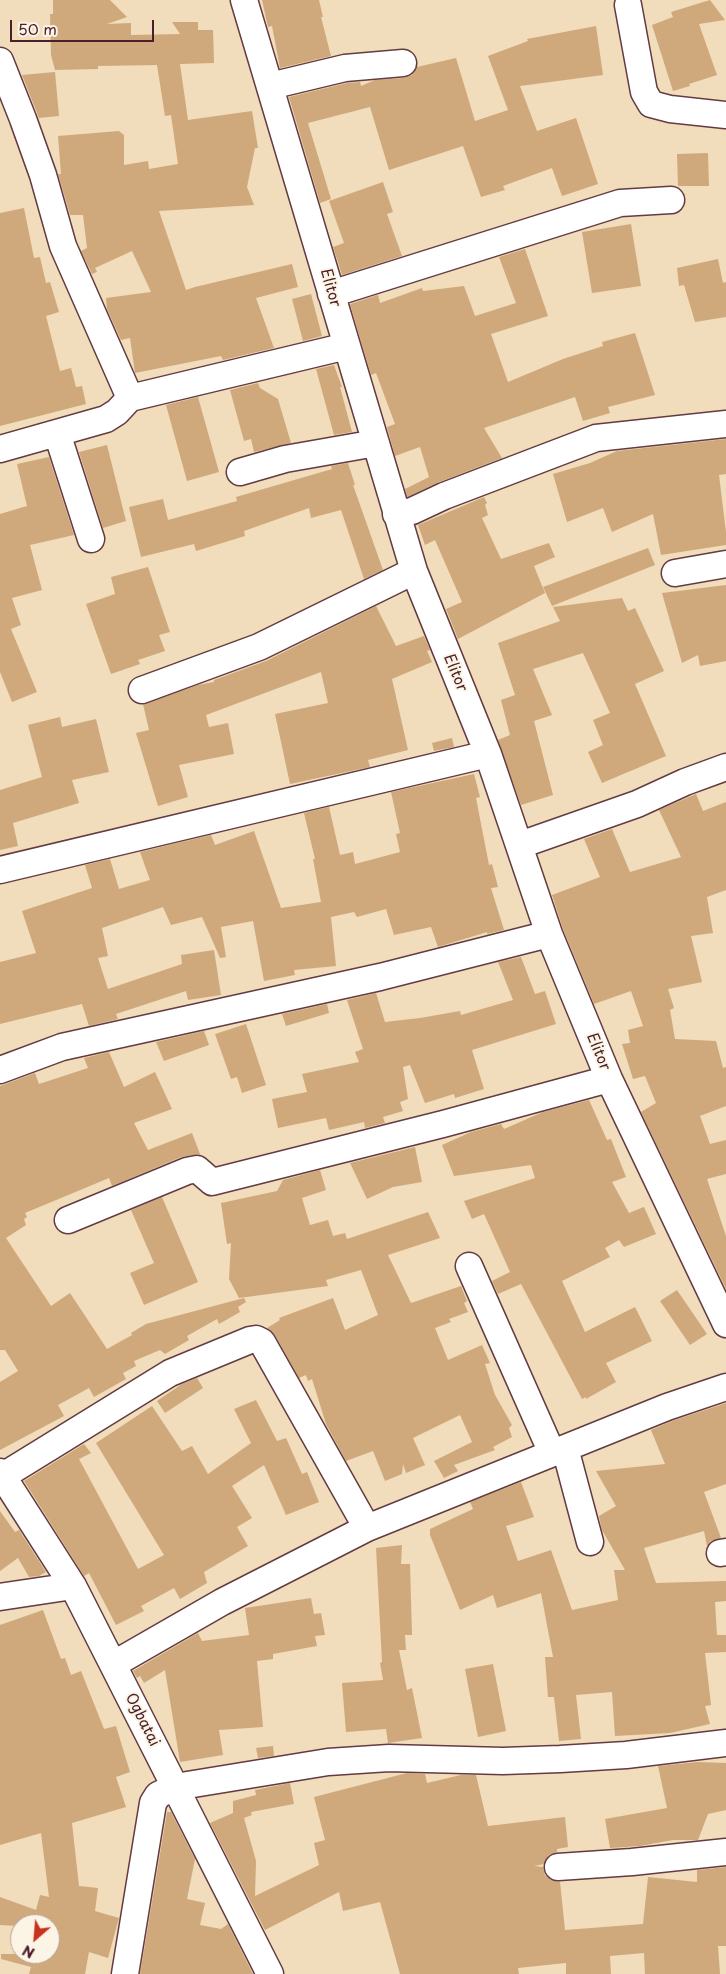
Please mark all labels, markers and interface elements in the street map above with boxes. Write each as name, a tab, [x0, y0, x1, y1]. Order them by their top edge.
scale bar	[12, 10, 156, 42]
text: 50 m	[18, 17, 57, 40]
street label: Elitor	[316, 267, 344, 309]
street label: Elitor	[439, 652, 471, 694]
street label: Elitor	[582, 1031, 614, 1073]
street label: Ogbatai	[121, 1690, 163, 1750]
north arrow	[10, 1914, 60, 1964]
text: N	[19, 1940, 38, 1964]

